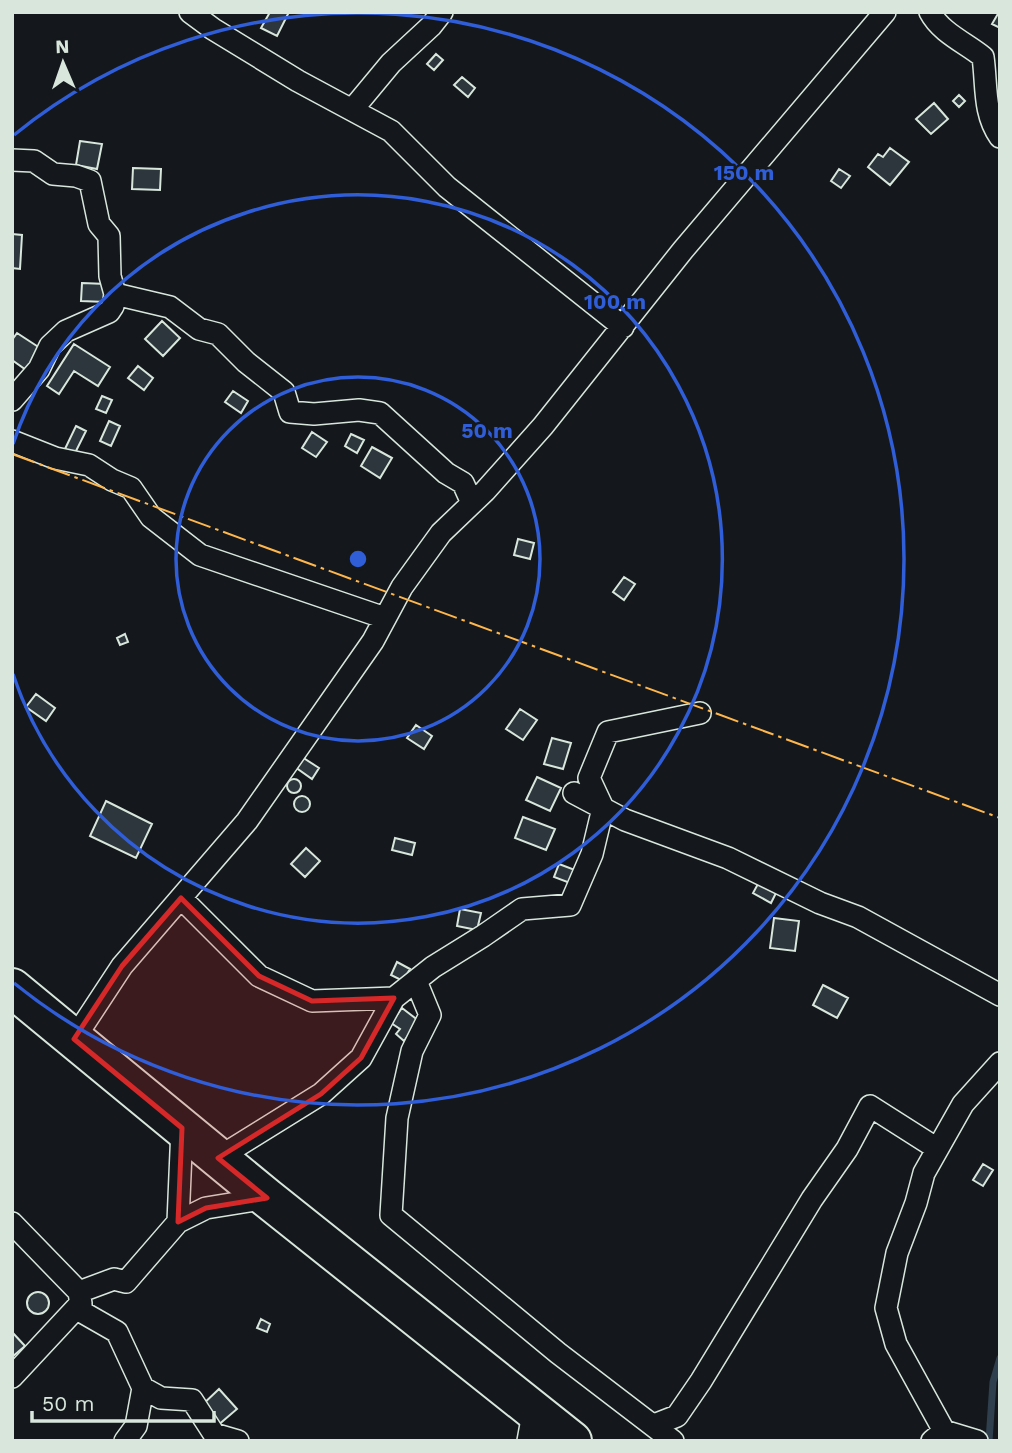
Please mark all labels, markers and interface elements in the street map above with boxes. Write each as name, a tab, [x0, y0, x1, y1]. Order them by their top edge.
north arrow	[28, 28, 98, 98]
text: N	[55, 35, 70, 58]
text: 150 m	[714, 160, 774, 185]
text: 100 m	[584, 289, 646, 314]
text: 50 m	[461, 418, 513, 443]
centre of rings	[346, 547, 370, 571]
scale bar	[32, 1380, 214, 1424]
text: 50 m	[42, 1391, 94, 1416]

